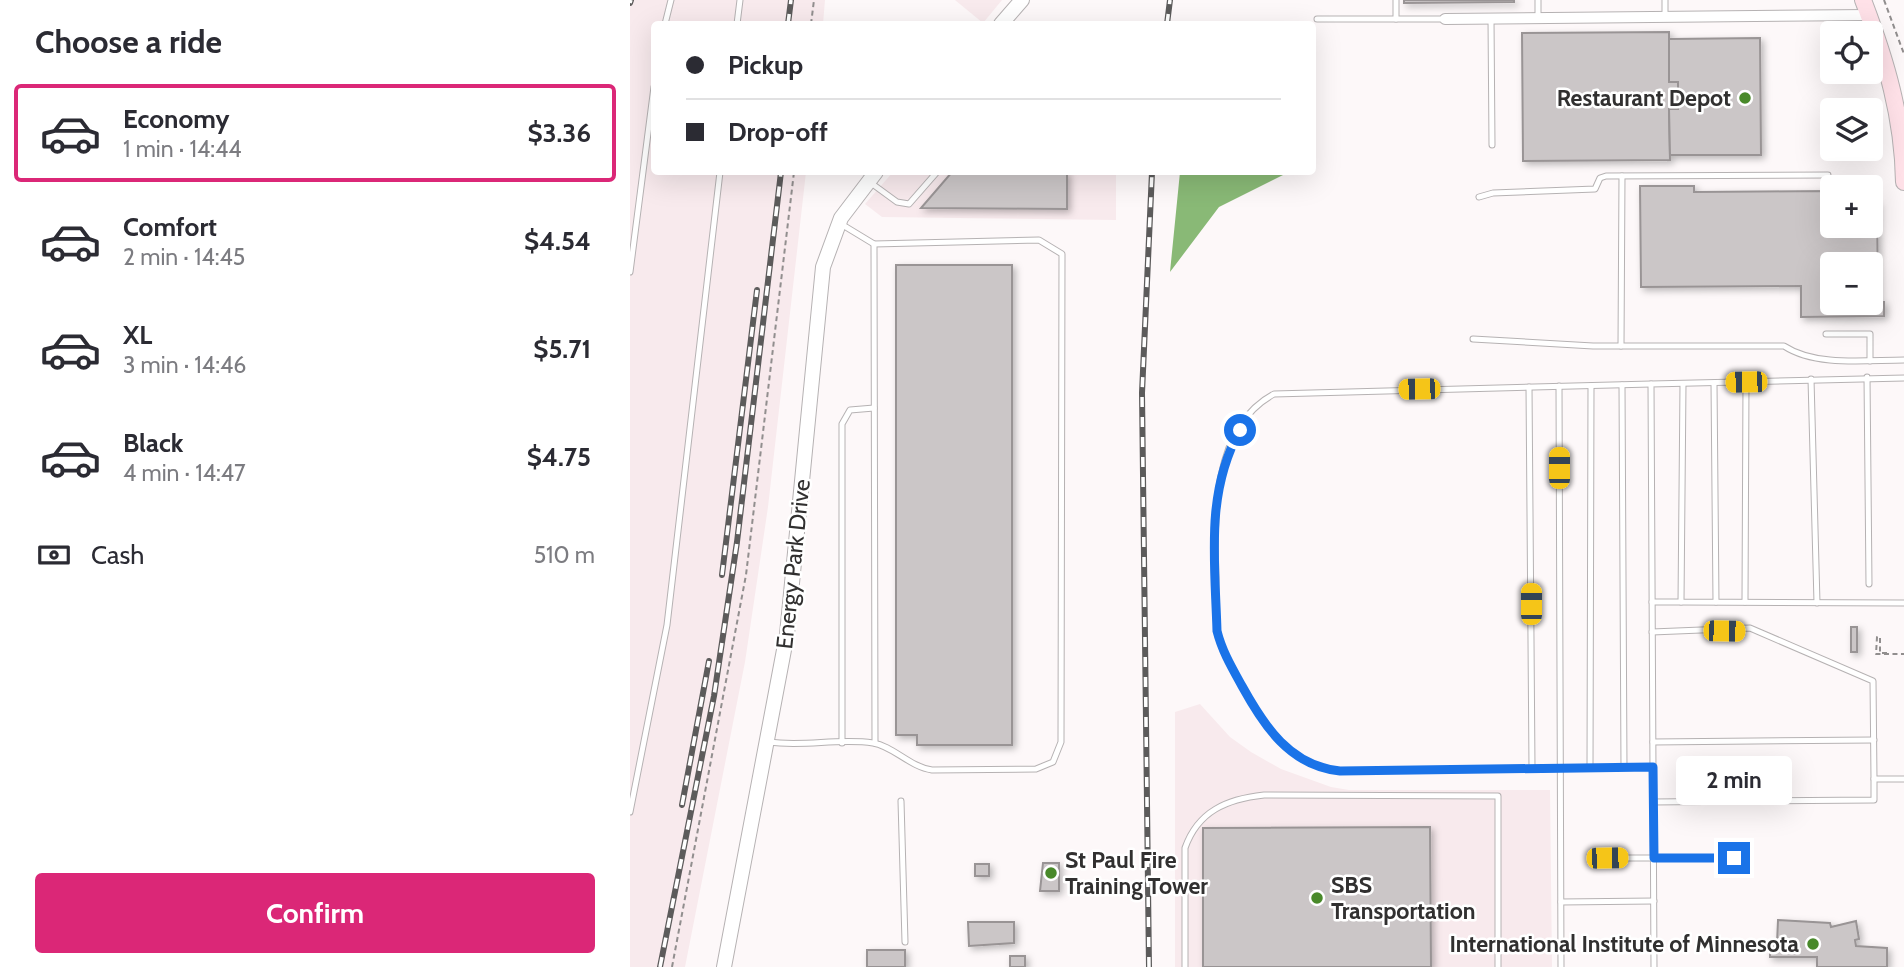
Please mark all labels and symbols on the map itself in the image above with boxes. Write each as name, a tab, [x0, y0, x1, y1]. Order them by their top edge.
place label: Restaurant Depot	[1557, 84, 1731, 112]
marker: Restaurant Depot	[1737, 90, 1753, 106]
car	[1725, 371, 1768, 393]
car	[1398, 378, 1441, 400]
route start	[1224, 414, 1256, 446]
car	[1549, 447, 1570, 489]
street label: Energy Park Drive	[770, 477, 816, 650]
car	[1521, 583, 1542, 625]
car	[1703, 620, 1746, 642]
callout: 2 min	[1676, 756, 1792, 806]
route end	[1718, 842, 1750, 874]
place label: St Paul Fire Training Tower	[1065, 846, 1208, 900]
car	[1586, 847, 1629, 869]
marker: St Paul Fire Training Tower	[1043, 865, 1059, 881]
place label: SBS Transportation	[1331, 871, 1475, 925]
marker: SBS Transportation	[1309, 890, 1325, 906]
place label: International Institute of Minnesota	[1450, 930, 1800, 958]
marker: International Institute of Minnesota	[1805, 936, 1821, 952]

